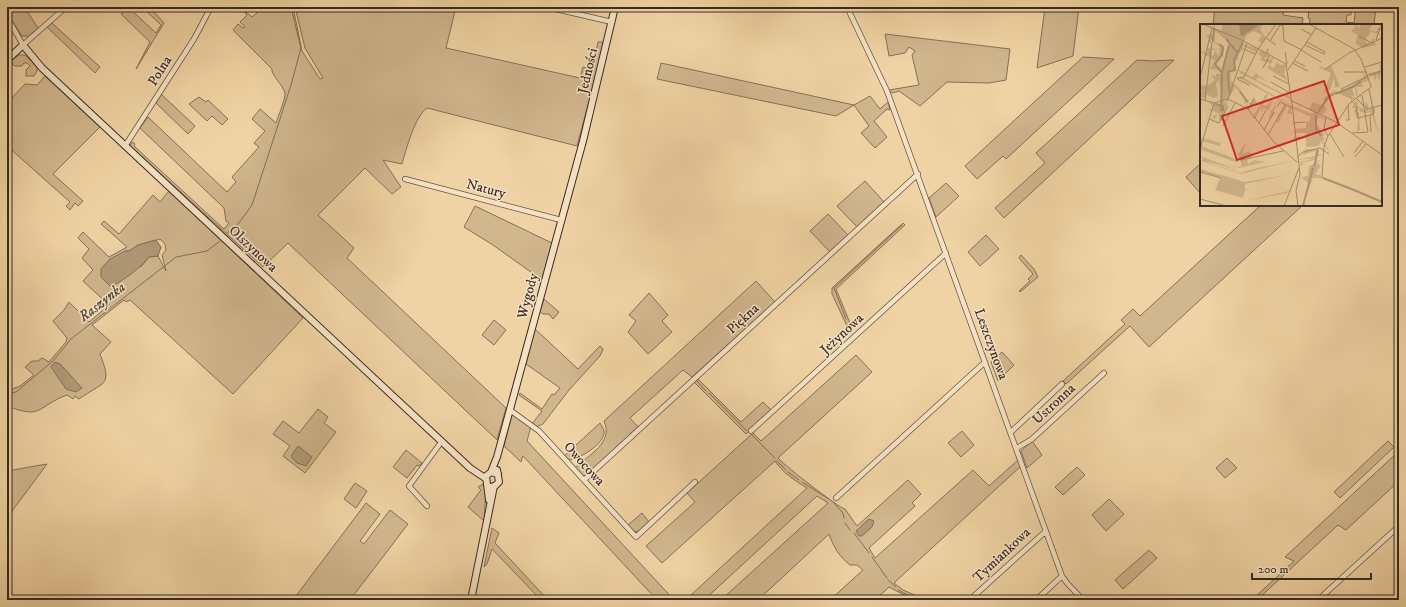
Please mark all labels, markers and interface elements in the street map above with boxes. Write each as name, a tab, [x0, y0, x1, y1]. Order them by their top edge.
inset map	[1200, 24, 1382, 206]
street label: Jedności	[574, 46, 602, 98]
street label: Polna	[144, 53, 176, 89]
street label: Natury	[464, 175, 508, 203]
street label: Olszynowa	[225, 222, 281, 276]
street label: Wygody	[513, 271, 543, 322]
water label: Raszynka	[74, 278, 129, 327]
street label: Piękna	[723, 300, 763, 338]
street label: Leszczynowa	[970, 306, 1012, 382]
street label: Jeżynowa	[815, 309, 867, 360]
street label: Ustronna	[1029, 380, 1079, 428]
street label: Owocowa	[559, 438, 609, 490]
street label: Tymiankowa	[969, 524, 1035, 586]
scale bar	[1252, 555, 1371, 581]
text: 200 m	[1258, 562, 1288, 577]

